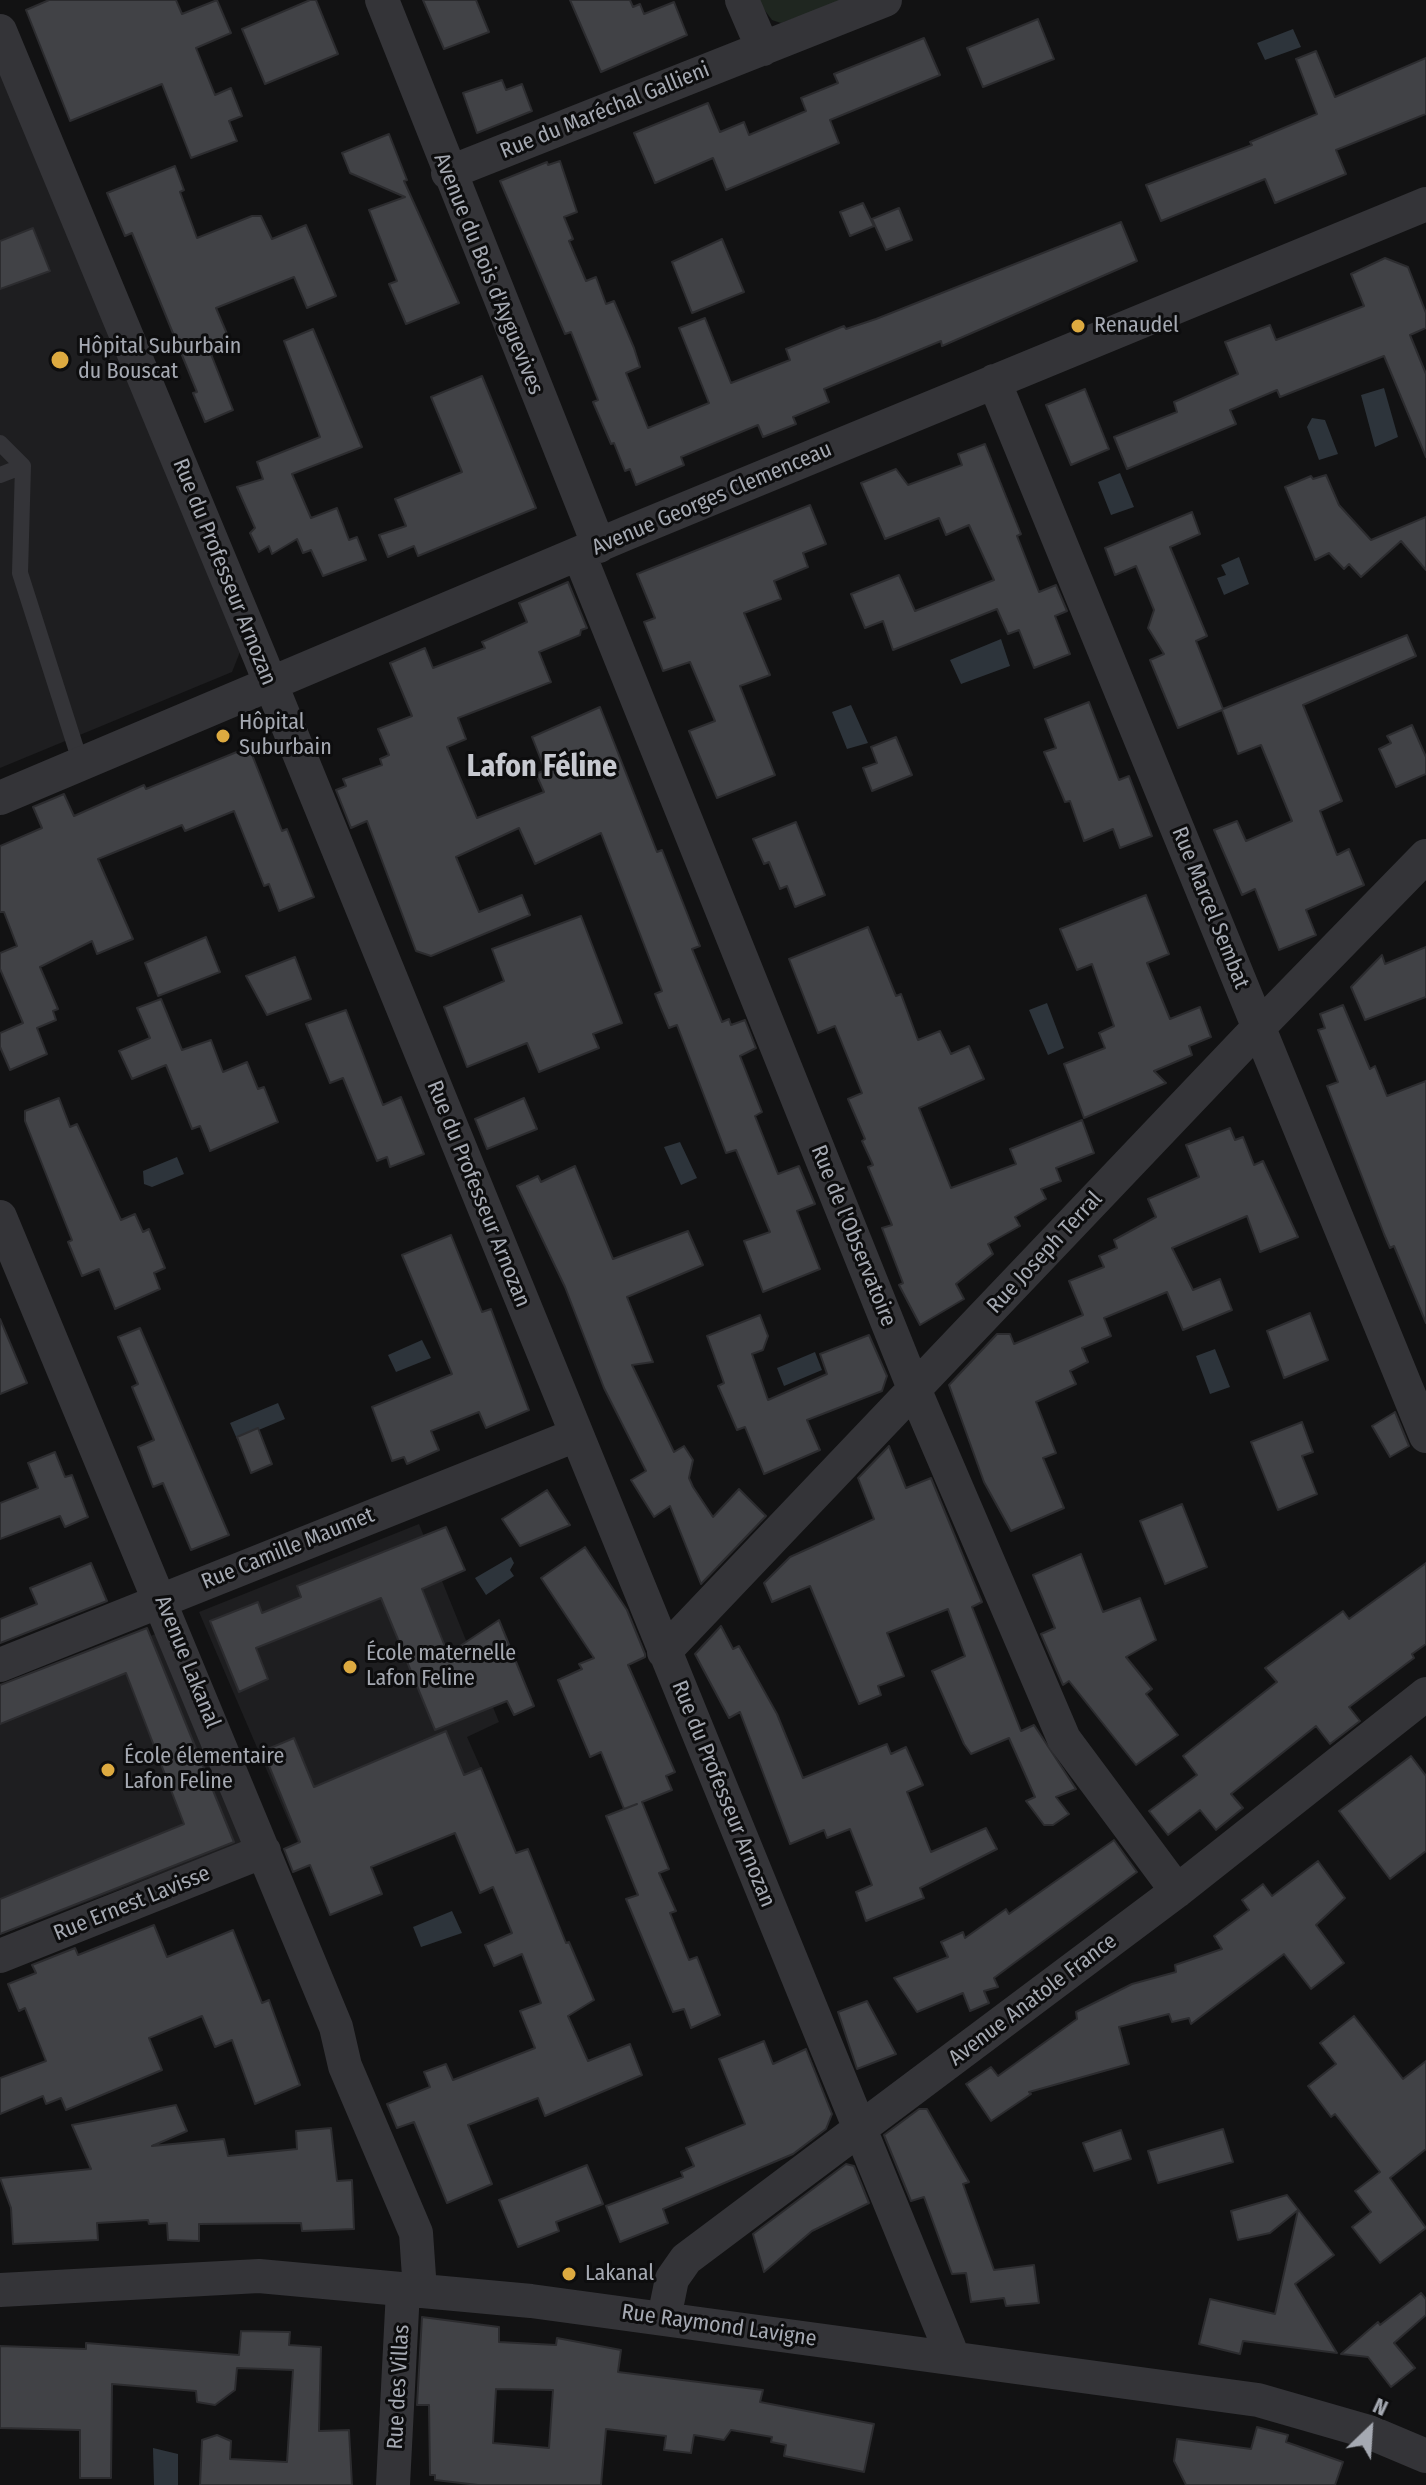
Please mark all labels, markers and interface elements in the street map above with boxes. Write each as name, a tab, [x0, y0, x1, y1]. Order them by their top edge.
street label: Rue du Maréchal Gallieni	[497, 57, 713, 165]
street label: Avenue du Bois d'Ayguevives	[427, 149, 549, 399]
place label: Renaudel	[1094, 313, 1179, 339]
marker: Renaudel	[1069, 317, 1087, 335]
place label: Hôpital Suburbain du Bouscat	[78, 334, 241, 386]
marker: Hôpital Suburbain du Bouscat	[49, 349, 71, 371]
street label: Avenue Georges Clemenceau	[588, 436, 836, 562]
street label: Rue du Professeur Arnozan	[166, 455, 282, 689]
place label: Hôpital Suburbain	[239, 710, 332, 762]
marker: Hôpital Suburbain	[214, 727, 232, 745]
district label: Lafon Féline	[467, 750, 617, 786]
street label: Rue Marcel Sembat	[1166, 823, 1254, 993]
street label: Rue du Professeur Arnozan	[420, 1077, 536, 1311]
street label: Rue de l'Observatoire	[805, 1142, 901, 1330]
street label: Rue Joseph Terral	[982, 1187, 1108, 1319]
street label: Rue Camille Maumet	[198, 1502, 378, 1596]
street label: Avenue Lakanal	[148, 1592, 226, 1732]
place label: École maternelle Lafon Feline	[366, 1641, 516, 1692]
marker: École maternelle Lafon Feline	[341, 1658, 359, 1676]
street label: Rue du Professeur Arnozan	[665, 1677, 781, 1911]
place label: École élementaire Lafon Feline	[124, 1744, 284, 1796]
marker: École élementaire Lafon Feline	[99, 1761, 117, 1779]
street label: Rue Ernest Lavisse	[50, 1861, 214, 1947]
street label: Avenue Anatole France	[944, 1928, 1122, 2072]
place label: Lakanal	[585, 2261, 654, 2287]
marker: Lakanal	[560, 2265, 578, 2283]
street label: Rue Raymond Lavigne	[620, 2299, 818, 2353]
street label: Rue des Villas	[383, 2324, 415, 2450]
north arrow	[1330, 2389, 1410, 2469]
text: N	[1369, 2392, 1392, 2422]

